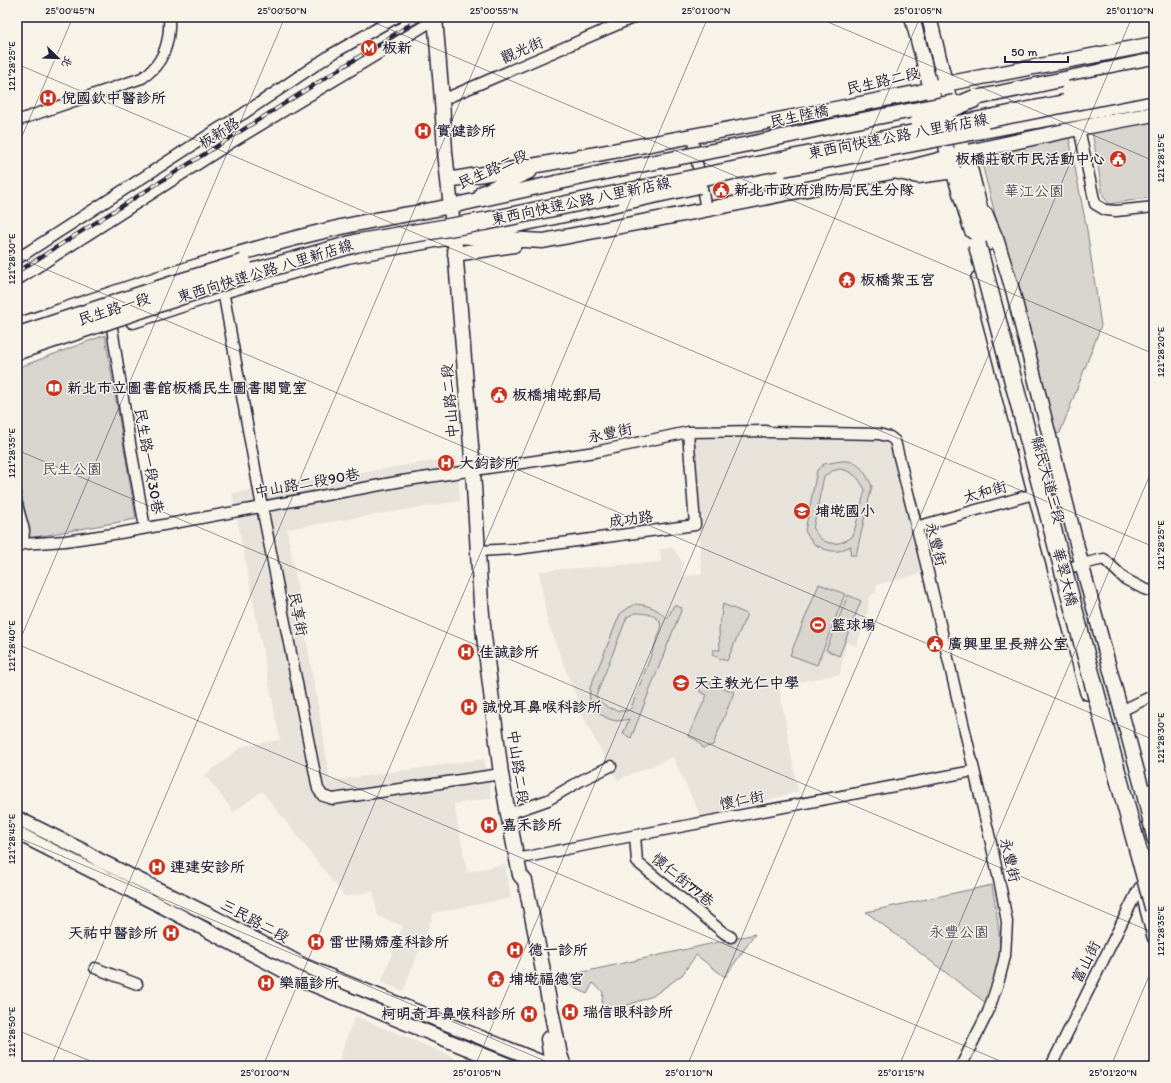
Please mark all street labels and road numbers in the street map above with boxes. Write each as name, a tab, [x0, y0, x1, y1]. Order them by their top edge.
street label: 觀光街	[498, 33, 546, 67]
street label: 民生路二段	[844, 64, 922, 98]
street label: 民生陸橋	[768, 101, 830, 131]
street label: 東西向快速公路 八里新店線	[806, 110, 990, 162]
street label: 板新路	[195, 113, 243, 153]
street label: 民生路二段	[455, 146, 531, 192]
street label: 東西向快速公路 八里新店線	[489, 173, 673, 229]
street label: 東西向快速公路 八里新店線	[175, 236, 355, 306]
street label: 民生路一段	[76, 289, 152, 329]
street label: 中山路二段	[438, 363, 462, 439]
street label: 民生路一段30巷	[131, 407, 167, 515]
street label: 永豐街	[586, 420, 634, 446]
street label: 縣民大道三段	[1028, 434, 1068, 526]
street label: 中山路二段90巷	[253, 465, 361, 501]
street label: 太和街	[961, 477, 1009, 507]
street label: 成功路	[607, 507, 655, 531]
street label: 永豐街	[922, 520, 950, 568]
street label: 華翠大橋	[1049, 546, 1081, 608]
street label: 民享街	[285, 590, 311, 638]
street label: 中山路二段	[504, 729, 532, 805]
street label: 懷仁街	[718, 787, 766, 813]
street label: 永豐街	[996, 836, 1024, 884]
street label: 懷仁街77巷	[648, 849, 718, 911]
street label: 三民路二段	[218, 895, 292, 947]
street label: 富山街	[1068, 938, 1104, 986]

